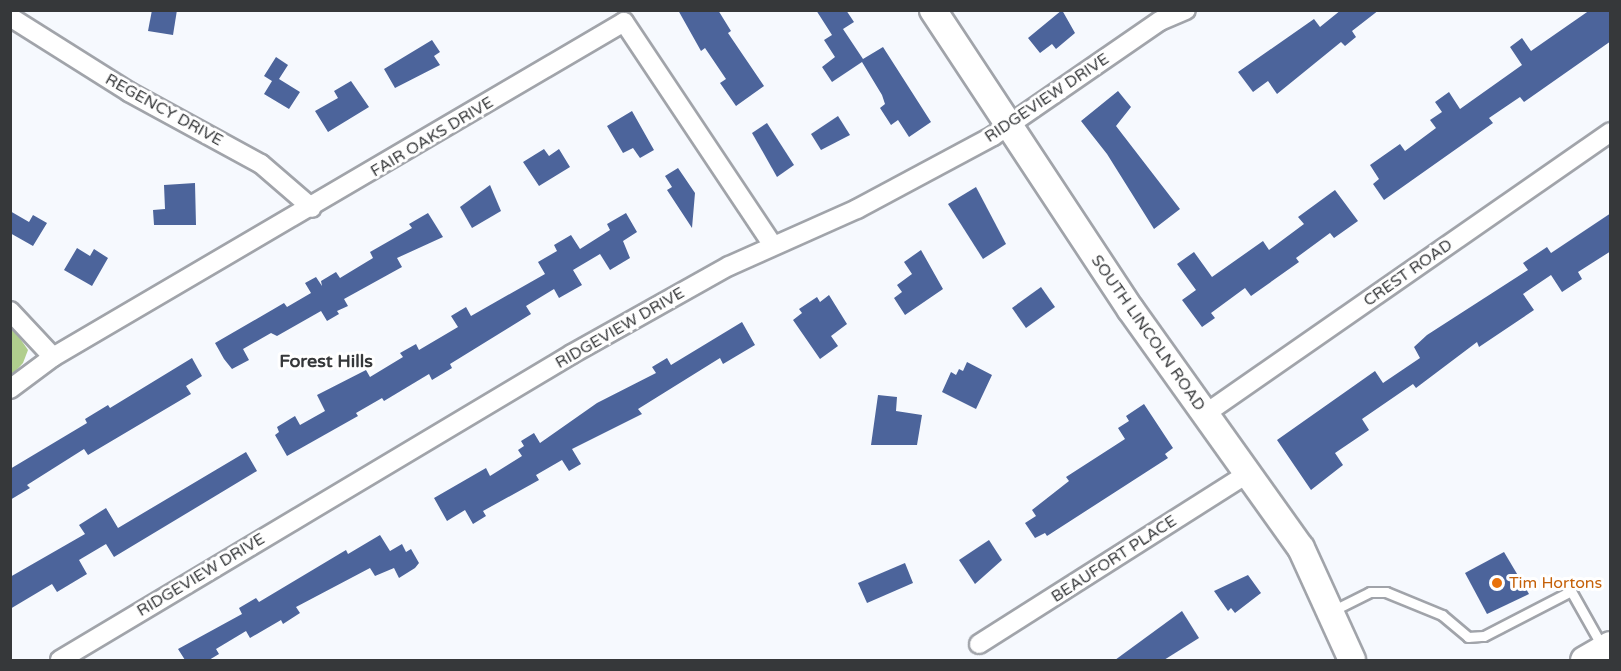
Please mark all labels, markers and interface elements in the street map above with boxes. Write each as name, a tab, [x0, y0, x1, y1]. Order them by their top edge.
street label: RIDGEVIEW DRIVE	[981, 49, 1113, 147]
street label: REGENCY DRIVE	[102, 70, 226, 150]
street label: FAIR OAKS DRIVE	[367, 93, 497, 181]
street label: CREST ROAD	[1360, 235, 1456, 311]
street label: SOUTH LINCOLN ROAD	[1087, 251, 1209, 415]
street label: RIDGEVIEW DRIVE	[552, 283, 688, 373]
district label: Forest Hills	[279, 350, 373, 372]
street label: BEAUFORT PLACE	[1048, 511, 1180, 607]
street label: RIDGEVIEW DRIVE	[134, 529, 268, 621]
place label: Tim Hortons	[1509, 573, 1602, 593]
marker: Tim Hortons	[1490, 576, 1504, 590]

